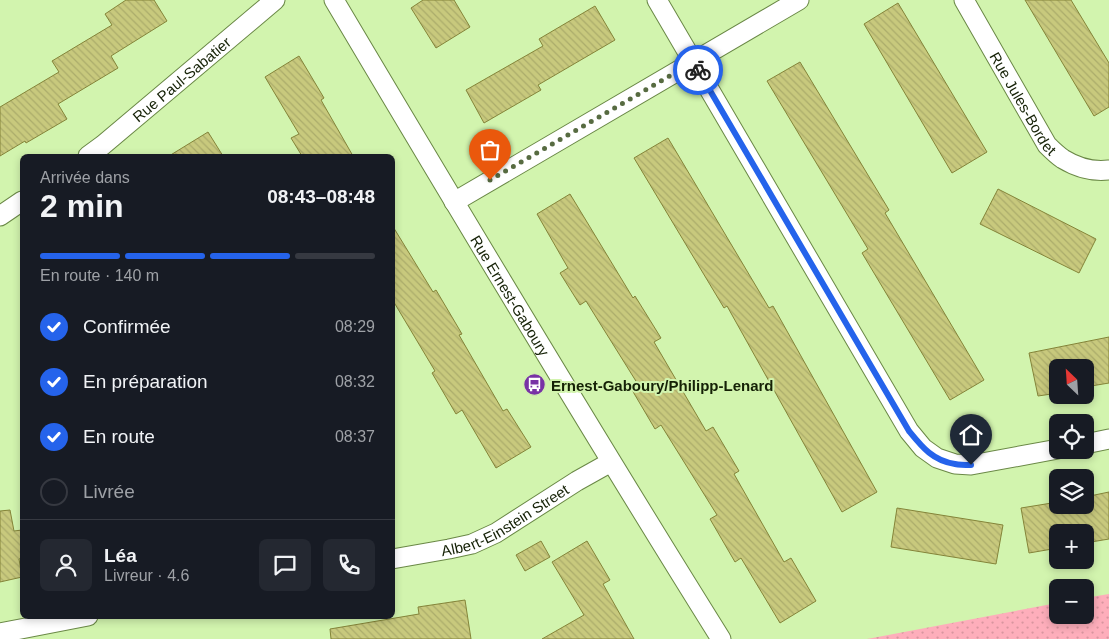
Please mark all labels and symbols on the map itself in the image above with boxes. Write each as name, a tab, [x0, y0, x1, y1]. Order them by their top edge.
street label: Rue Paul-Sabatier	[129, 33, 234, 125]
courier	[673, 45, 723, 95]
street label: Rue Jules-Bordet	[987, 49, 1061, 159]
pin	[469, 129, 511, 180]
street label: Rue Ernest-Gaboury	[468, 232, 553, 359]
north arrow	[1049, 359, 1094, 404]
bus stop icon: Ernest-Gaboury/Philipp-Lenard	[523, 373, 547, 397]
place label: Ernest-Gaboury/Philipp-Lenard	[551, 377, 774, 394]
pin	[950, 414, 992, 465]
street label: Albert-Einstein Street	[440, 480, 572, 559]

